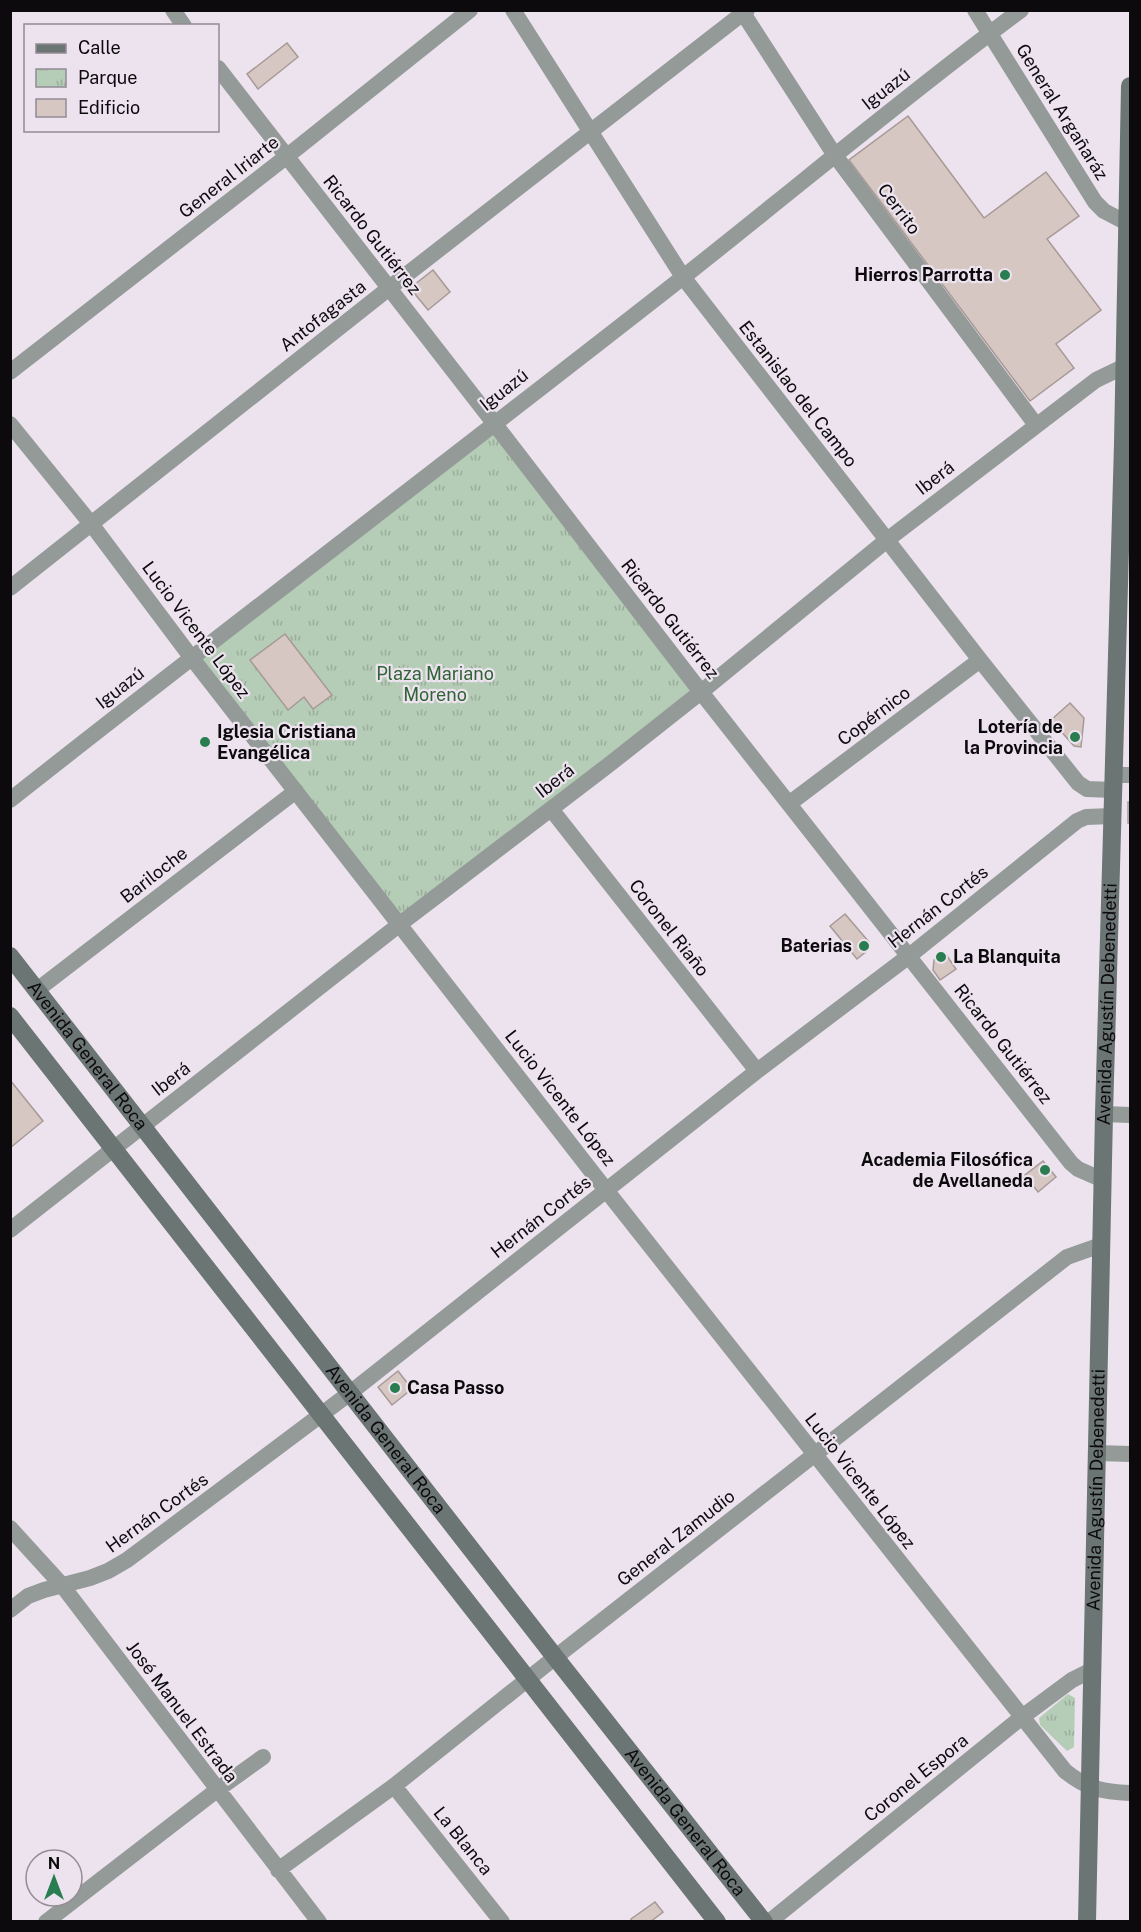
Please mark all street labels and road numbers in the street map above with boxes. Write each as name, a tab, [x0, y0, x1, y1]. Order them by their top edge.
street label: General Argañaráz	[1012, 40, 1113, 184]
street label: Iguazú	[857, 63, 914, 114]
street label: General Iriarte	[175, 131, 283, 222]
street label: Ricardo Gutiérrez	[319, 171, 426, 299]
street label: Cerrito	[874, 179, 925, 238]
street label: Antofagasta	[276, 276, 370, 356]
street label: Estanislao del Campo	[735, 316, 862, 471]
street label: Iguazú	[475, 364, 532, 415]
street label: Iberá	[911, 456, 958, 499]
street label: Ricardo Gutiérrez	[617, 555, 724, 683]
street label: Lucio Vicente López	[138, 557, 255, 702]
street label: Iguazú	[91, 662, 148, 713]
street label: Copérnico	[833, 682, 914, 750]
street label: Iberá	[531, 759, 578, 802]
street label: Bariloche	[116, 842, 191, 907]
street label: Hernán Cortés	[883, 861, 992, 952]
street label: Coronel Riaño	[625, 875, 714, 980]
street label: Avenida Agustín Debenedetti	[1093, 883, 1121, 1125]
street label: Avenida General Roca	[23, 976, 152, 1134]
street label: Ricardo Gutiérrez	[950, 980, 1057, 1108]
street label: Lucio Vicente López	[501, 1026, 620, 1170]
street label: Iberá	[147, 1057, 194, 1100]
street label: Hernán Cortés	[486, 1171, 595, 1262]
street label: Avenida General Roca	[322, 1360, 450, 1518]
street label: Avenida Agustín Debenedetti	[1083, 1369, 1109, 1611]
street label: Lucio Vicente López	[801, 1409, 920, 1553]
street label: Hernán Cortés	[101, 1468, 212, 1557]
street label: General Zamudio	[613, 1485, 739, 1590]
street label: José Manuel Estrada	[122, 1637, 242, 1787]
street label: Coronel Espora	[859, 1729, 972, 1826]
street label: Avenida General Roca	[621, 1743, 750, 1900]
street label: La Blanca	[429, 1802, 497, 1879]

